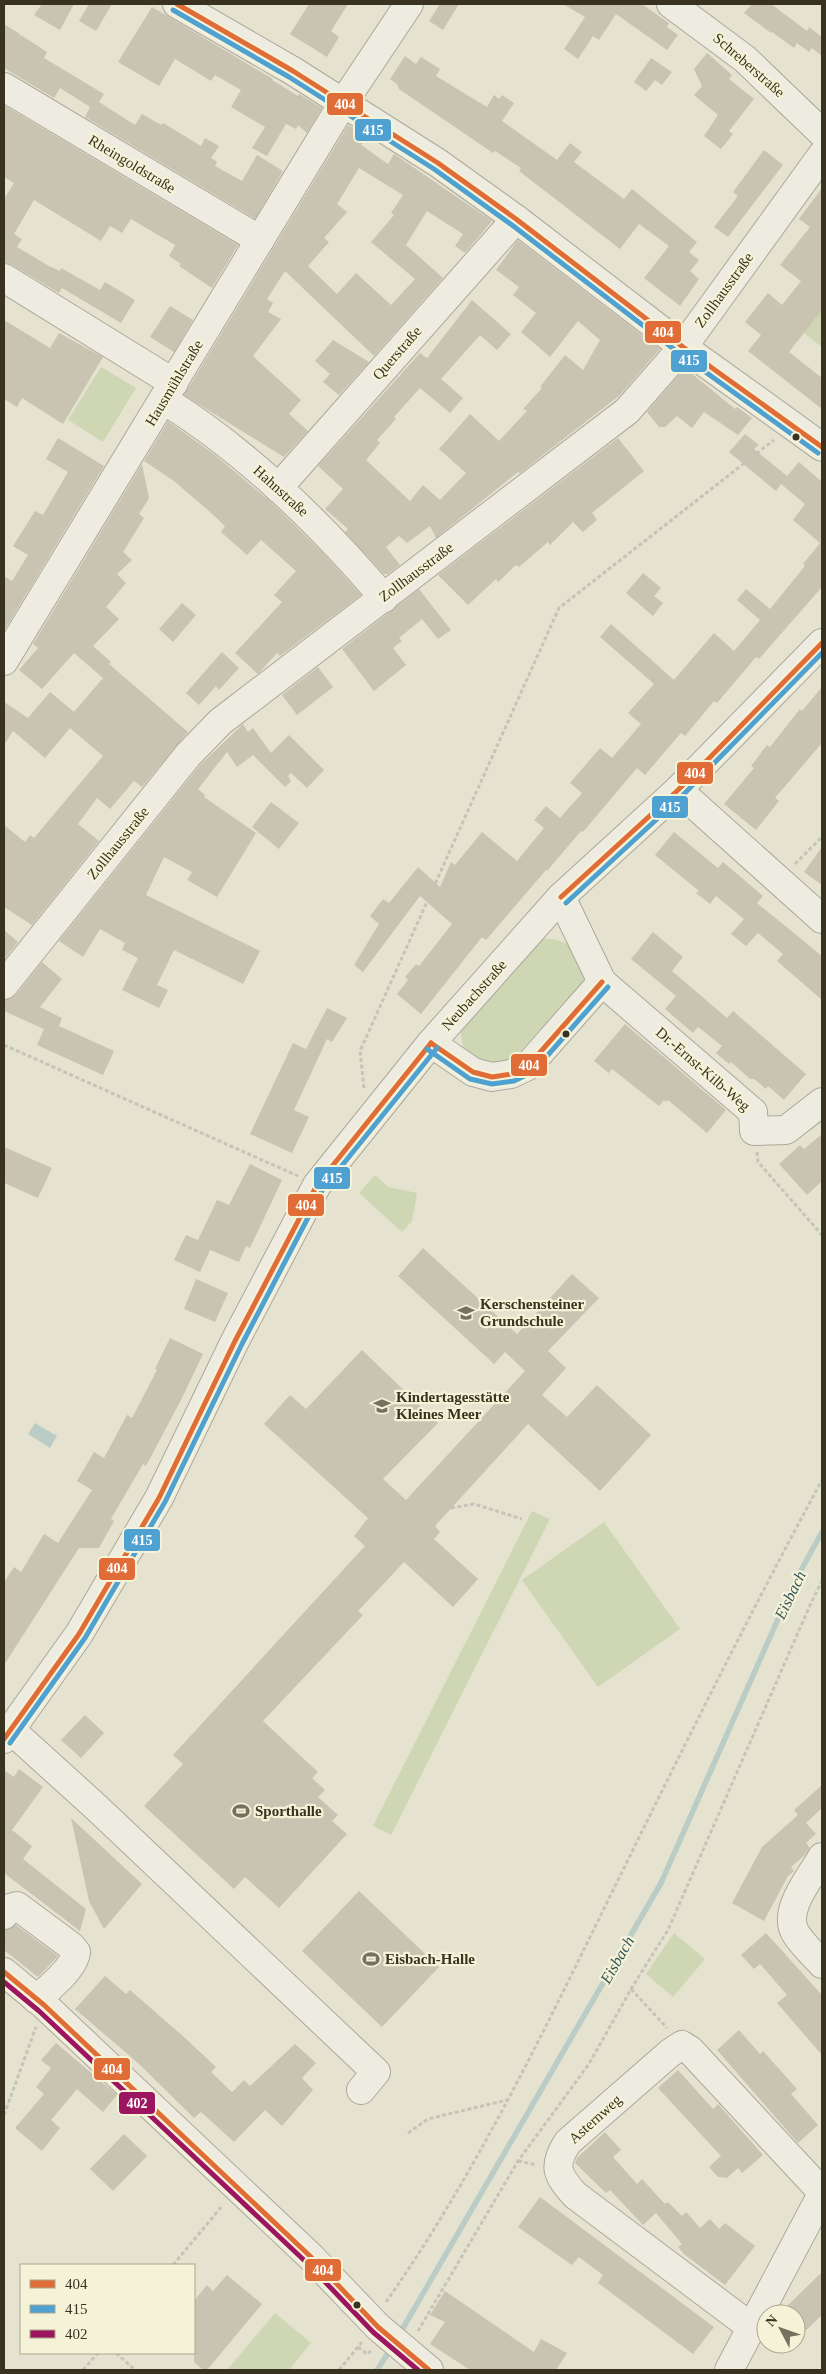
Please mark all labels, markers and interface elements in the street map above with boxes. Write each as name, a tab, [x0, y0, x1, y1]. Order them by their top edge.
street label: Schreberstraße	[710, 30, 788, 100]
line badge: 404	[326, 92, 364, 116]
text: 404	[335, 97, 356, 112]
line badge: 415	[354, 118, 392, 142]
text: 415	[363, 123, 384, 138]
street label: Rheingoldstraße	[86, 132, 179, 196]
street label: Zollhausstraße	[692, 249, 757, 330]
line badge: 404	[644, 320, 682, 344]
street label: Querstraße	[369, 323, 425, 383]
text: 404	[653, 325, 674, 340]
street label: Hausmühlstraße	[142, 337, 206, 429]
line badge: 415	[670, 349, 708, 373]
text: 415	[679, 353, 700, 368]
unlabelled marker	[791, 432, 801, 442]
street label: Hahnstraße	[250, 462, 312, 520]
street label: Zollhausstraße	[376, 539, 456, 605]
line badge: 404	[676, 761, 714, 785]
text: 404	[685, 766, 706, 781]
line badge: 415	[651, 795, 689, 819]
text: 415	[660, 800, 681, 815]
street label: Zollhausstraße	[84, 803, 152, 882]
street label: Neubachstraße	[438, 956, 510, 1033]
street label: Dr.-Ernst-Kilb-Weg	[653, 1024, 754, 1114]
unlabelled marker	[561, 1029, 571, 1039]
line badge: 404	[510, 1053, 548, 1077]
text: 404	[519, 1058, 540, 1073]
line badge: 415	[313, 1166, 351, 1190]
text: 415	[322, 1171, 343, 1186]
line badge: 404	[287, 1193, 325, 1217]
text: 404	[296, 1198, 317, 1213]
place label: Kerschensteiner Grundschule	[480, 1296, 584, 1329]
school or university icon: Kerschensteiner Grundschule	[456, 1303, 476, 1323]
place label: Kindertagesstätte Kleines Meer	[396, 1389, 510, 1422]
school or university icon: Kindertagesstätte Kleines Meer	[372, 1396, 392, 1416]
line badge: 415	[123, 1528, 161, 1552]
text: 415	[132, 1533, 153, 1548]
line badge: 404	[98, 1557, 136, 1581]
text: 404	[107, 1561, 128, 1576]
water label: Eisbach	[771, 1568, 809, 1623]
sports icon: Sporthalle	[231, 1801, 251, 1821]
place label: Sporthalle	[255, 1803, 322, 1819]
water label: Eisbach	[596, 1933, 637, 1987]
sports icon: Eisbach-Halle	[361, 1949, 381, 1969]
place label: Eisbach-Halle	[385, 1951, 475, 1967]
line badge: 404	[93, 2057, 131, 2081]
text: 404	[102, 2062, 123, 2077]
line badge: 402	[118, 2091, 156, 2115]
street label: Asternweg	[566, 2091, 625, 2147]
text: 402	[127, 2096, 148, 2111]
line badge: 404	[304, 2258, 342, 2282]
text: 404	[313, 2263, 334, 2278]
legend	[20, 2264, 195, 2354]
text: 404	[65, 2276, 88, 2292]
unlabelled marker	[352, 2300, 362, 2310]
text: 415	[65, 2301, 88, 2317]
north arrow	[756, 2304, 806, 2354]
text: N	[763, 2312, 781, 2330]
text: 402	[65, 2326, 88, 2342]

